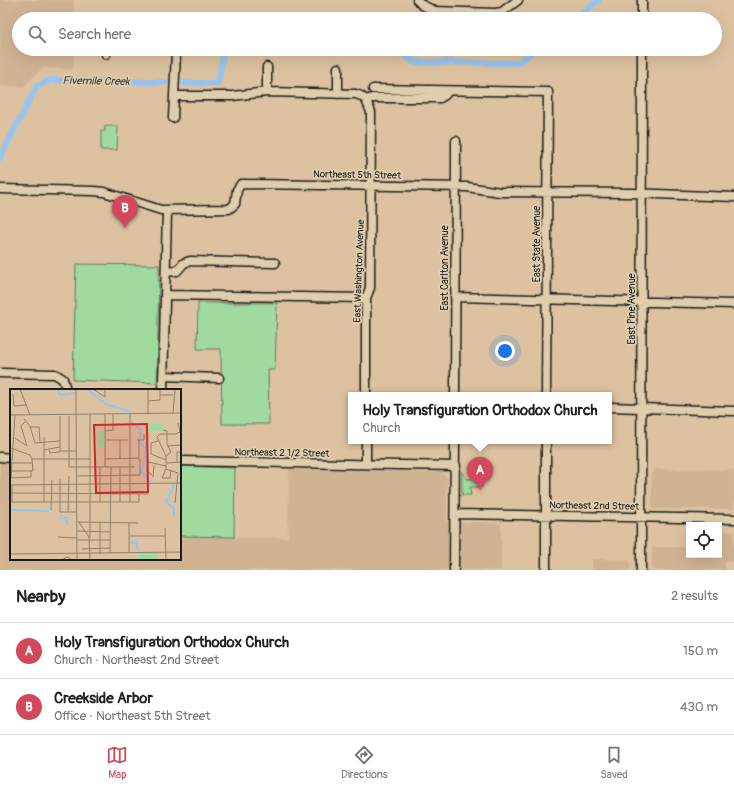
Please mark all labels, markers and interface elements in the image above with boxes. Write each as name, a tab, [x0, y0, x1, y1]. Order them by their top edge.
search box	[12, 12, 722, 56]
icon: search	[26, 23, 48, 45]
text: Search here	[58, 25, 131, 44]
water label: Fivemile Creek	[62, 74, 131, 88]
street label: Northeast 5th Street	[313, 168, 402, 182]
pin: B	[112, 195, 138, 228]
street label: East State Avenue	[531, 206, 543, 282]
street label: East Washington Avenue	[351, 219, 367, 323]
street label: East Carlton Avenue	[439, 225, 451, 311]
street label: East Pine Avenue	[626, 273, 638, 345]
your location	[495, 341, 515, 361]
inset map	[10, 389, 181, 560]
popup	[348, 392, 612, 444]
text: Holy Transfiguration Orthodox Church	[362, 401, 598, 420]
text: Church	[362, 420, 400, 436]
street label: Northeast 2 1/2 Street	[234, 446, 330, 460]
pin: A	[467, 457, 493, 490]
street label: Northeast 2nd Street	[549, 499, 640, 513]
map controls	[686, 522, 722, 558]
button: locate	[686, 522, 722, 558]
text: Nearby	[16, 586, 65, 607]
text: 2 results	[671, 588, 718, 604]
text: Holy Transfiguration Orthodox Church	[54, 633, 289, 652]
text: A	[25, 643, 33, 659]
text: 150 m	[683, 643, 718, 659]
text: Church · Northeast 2nd Street	[54, 652, 219, 668]
text: Creekside Arbor	[54, 689, 153, 708]
text: B	[25, 699, 33, 715]
text: 430 m	[680, 699, 718, 715]
text: Office · Northeast 5th Street	[54, 708, 210, 724]
tab: Map	[106, 744, 128, 781]
tab: Directions	[341, 744, 388, 781]
tab: Saved	[600, 744, 628, 781]

